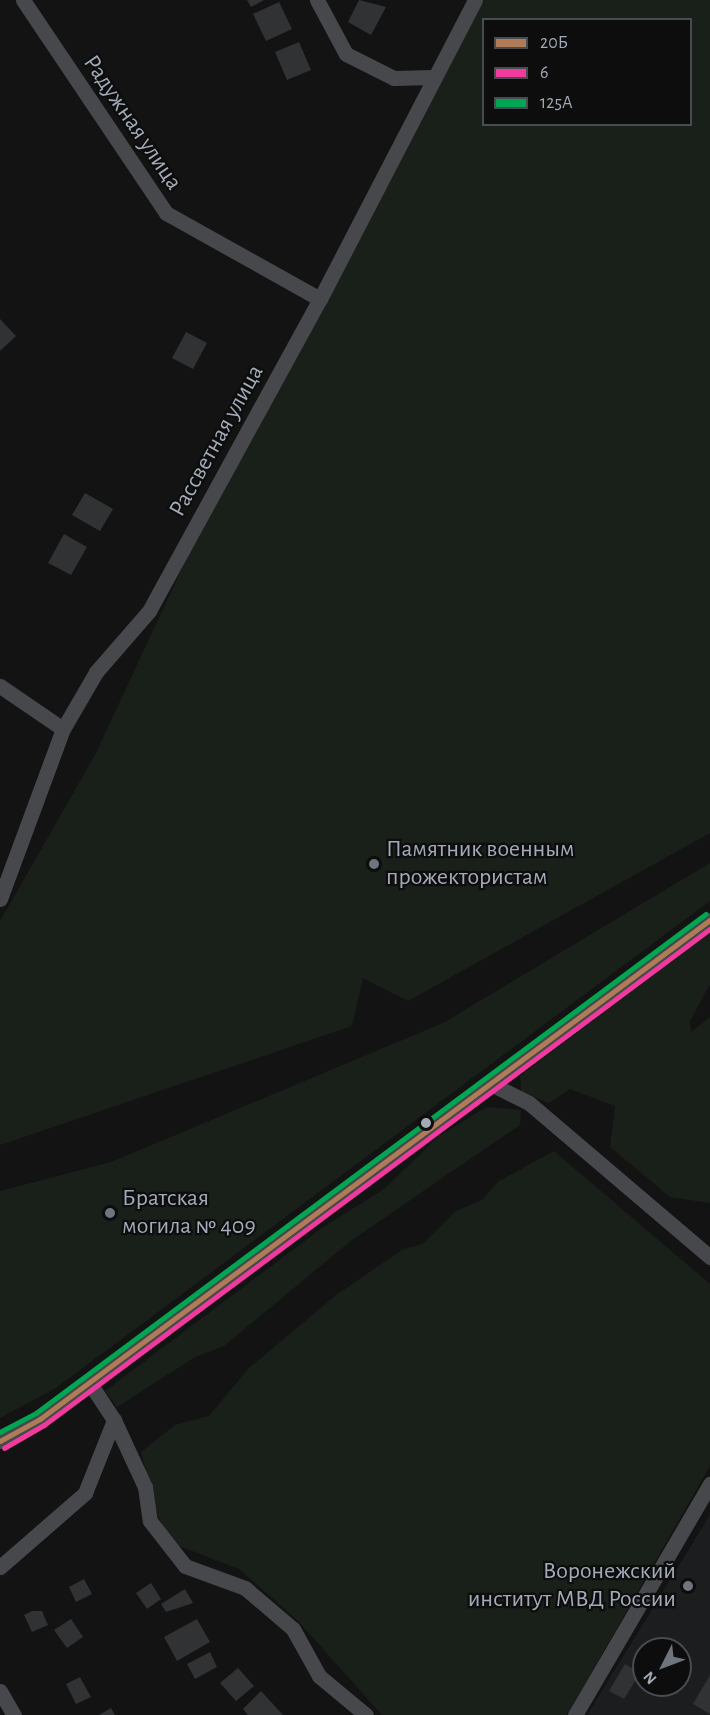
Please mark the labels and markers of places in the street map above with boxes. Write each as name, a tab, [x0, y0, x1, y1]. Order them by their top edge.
place label: Памятник военным прожектористам	[386, 836, 575, 892]
marker: Памятник военным прожектористам	[367, 857, 381, 871]
unlabelled marker	[420, 1117, 432, 1129]
place label: Братская могила № 409	[122, 1185, 256, 1241]
marker: Братская могила № 409	[103, 1206, 117, 1220]
place label: Воронежский институт МВД России	[468, 1558, 676, 1614]
marker: Воронежский институт МВД России	[681, 1579, 695, 1593]

